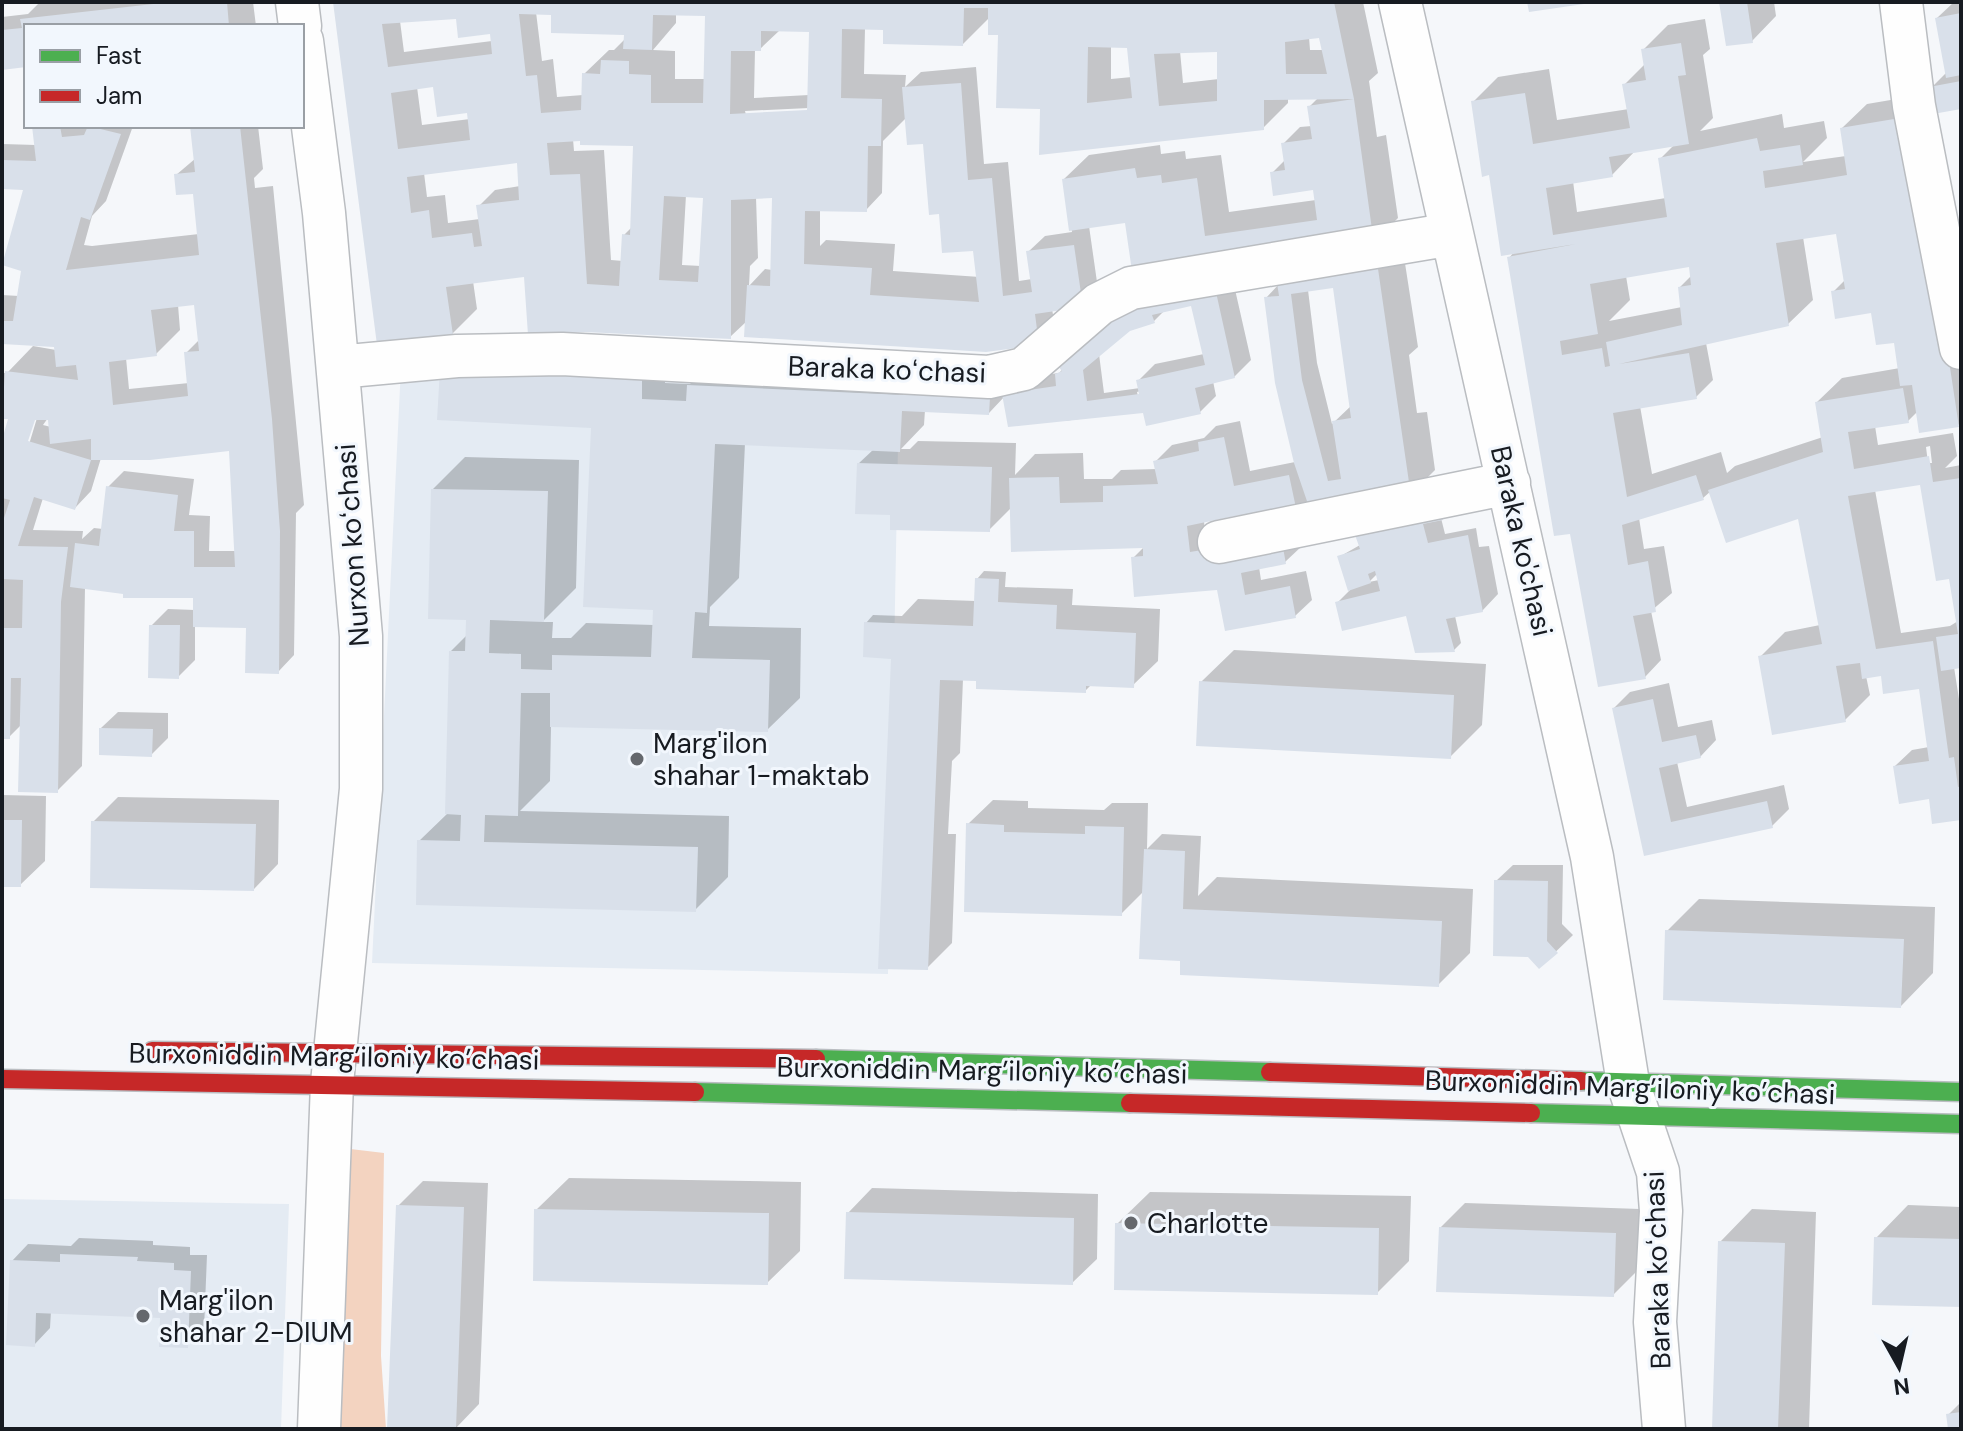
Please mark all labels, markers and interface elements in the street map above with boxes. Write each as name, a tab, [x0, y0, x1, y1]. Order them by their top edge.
legend	[24, 24, 304, 128]
text: Fast	[96, 40, 142, 71]
text: Jam	[96, 80, 142, 111]
street label: Baraka koʻchasi	[787, 348, 987, 391]
street label: Nurxon koʻchasi	[327, 442, 378, 648]
street label: Baraka ko'chasi	[1482, 442, 1561, 640]
place label: Marg'ilon shahar 1-maktab	[653, 725, 869, 794]
marker: Marg'ilon shahar 1-maktab	[628, 750, 646, 768]
street label: Burxoniddin Marg’iloniy ko’chasi	[128, 1034, 540, 1079]
street label: Burxoniddin Marg’iloniy ko’chasi	[776, 1048, 1188, 1093]
street label: Burxoniddin Marg’iloniy ko’chasi	[1424, 1062, 1836, 1113]
street label: Baraka koʻchasi	[1636, 1170, 1679, 1370]
place label: Charlotte	[1147, 1205, 1269, 1242]
marker: Charlotte	[1122, 1214, 1140, 1232]
place label: Marg'ilon shahar 2-DIUM	[159, 1282, 353, 1351]
marker: Marg'ilon shahar 2-DIUM	[134, 1307, 152, 1325]
north arrow	[1859, 1327, 1939, 1407]
text: N	[1892, 1371, 1912, 1402]

